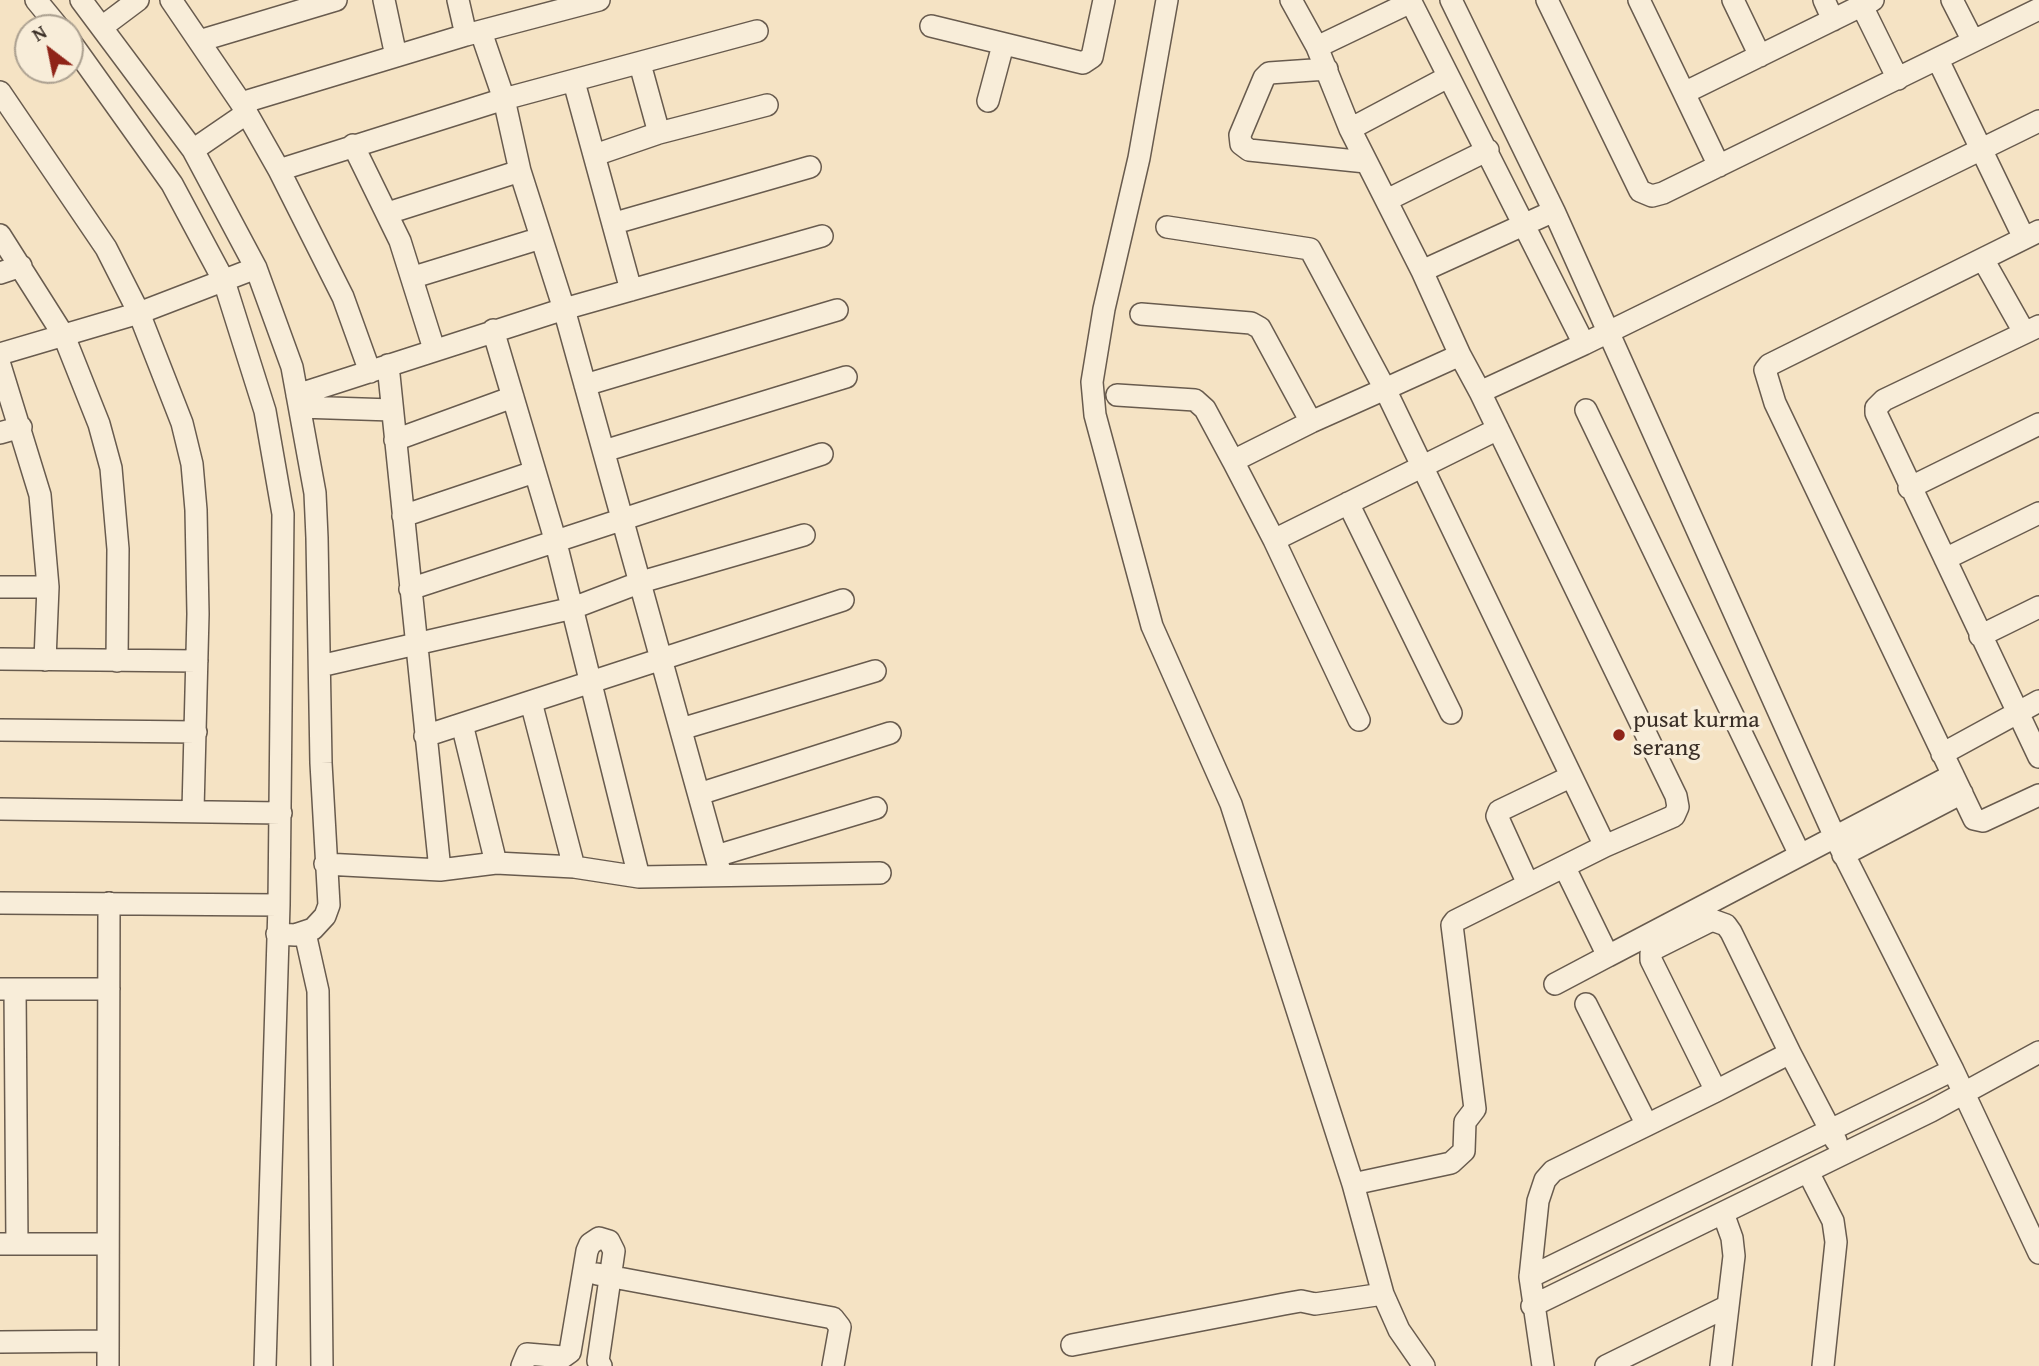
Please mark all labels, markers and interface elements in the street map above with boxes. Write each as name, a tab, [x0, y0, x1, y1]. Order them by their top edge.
north arrow	[14, 14, 84, 84]
text: N	[26, 18, 52, 48]
place label: pusat kurma serang	[1633, 707, 1760, 763]
marker: pusat kurma serang	[1611, 727, 1627, 743]

